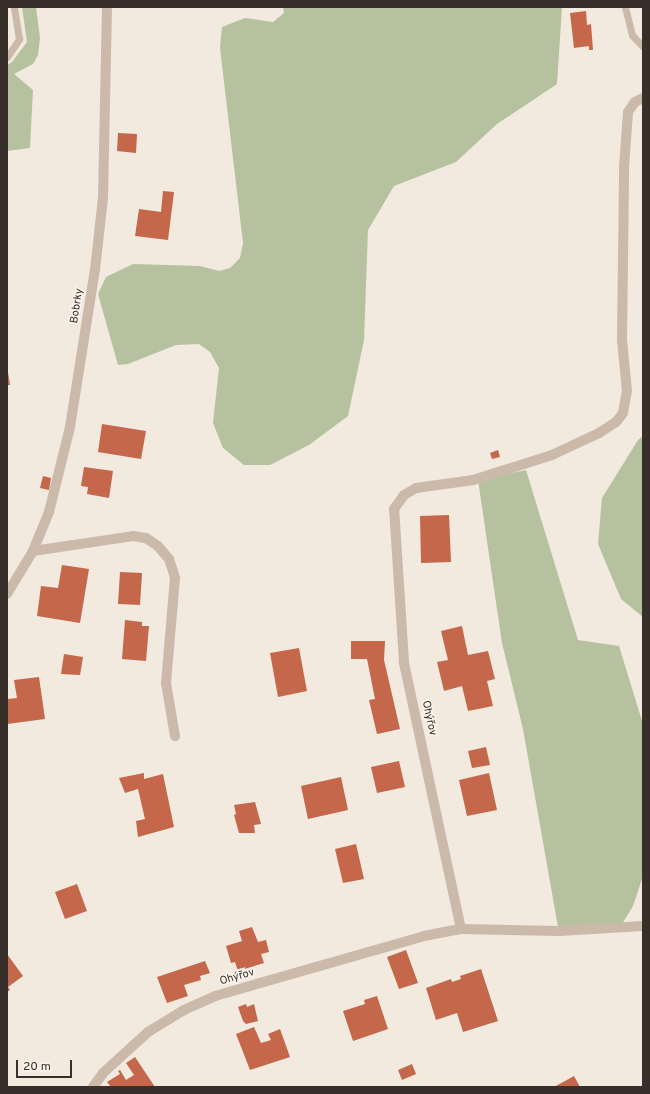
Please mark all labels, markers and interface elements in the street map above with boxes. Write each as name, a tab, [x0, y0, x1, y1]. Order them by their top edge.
street label: Bobrky	[68, 288, 86, 324]
street label: Ohýřov	[419, 699, 439, 737]
street label: Ohýřov	[218, 966, 256, 988]
scale bar	[18, 1052, 74, 1078]
text: 20 m	[23, 1059, 51, 1075]

